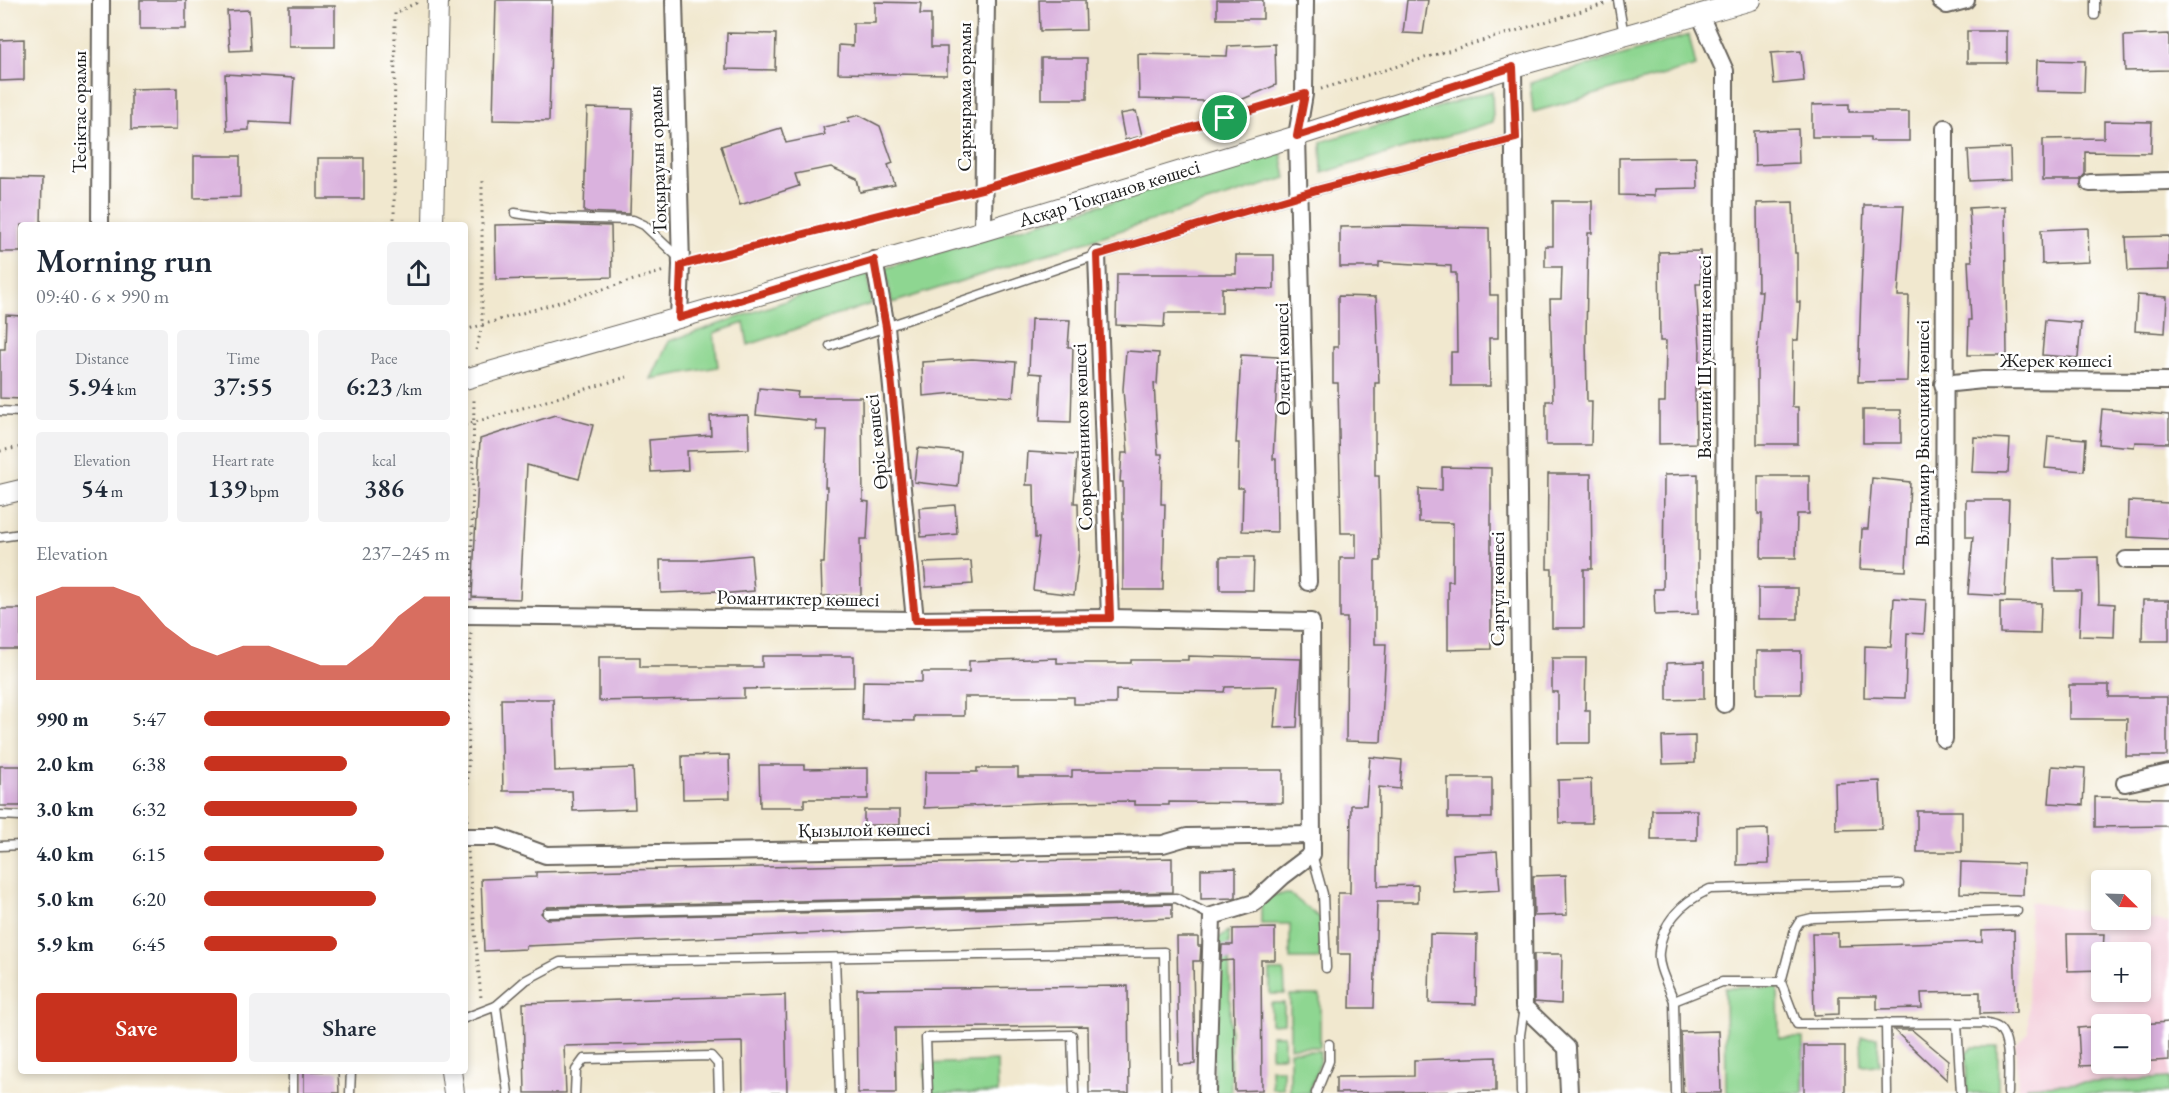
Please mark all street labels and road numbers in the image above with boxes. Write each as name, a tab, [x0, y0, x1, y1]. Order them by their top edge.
street label: Сарқырама орамы	[951, 22, 977, 172]
street label: Тесіктас орамы	[66, 51, 92, 173]
street label: Тоқырауын орамы	[641, 85, 673, 235]
street label: Асқар Тоқпанов көшесі	[1014, 153, 1203, 233]
street label: Василий Шукшин көшесі	[1691, 255, 1717, 459]
street label: Өлеңті көшесі	[1268, 302, 1296, 416]
street label: Владимир Высоцкий көшесі	[1909, 320, 1935, 546]
street label: Современников көшесі	[1066, 343, 1098, 531]
street label: Жерек көшесі	[1999, 347, 2112, 373]
street label: Өріс көшесі	[858, 393, 894, 491]
street label: Саргүл көшесі	[1484, 531, 1510, 647]
street label: Романтиктер көшесі	[716, 584, 880, 612]
street label: Қызылой көшесі	[797, 815, 931, 843]

